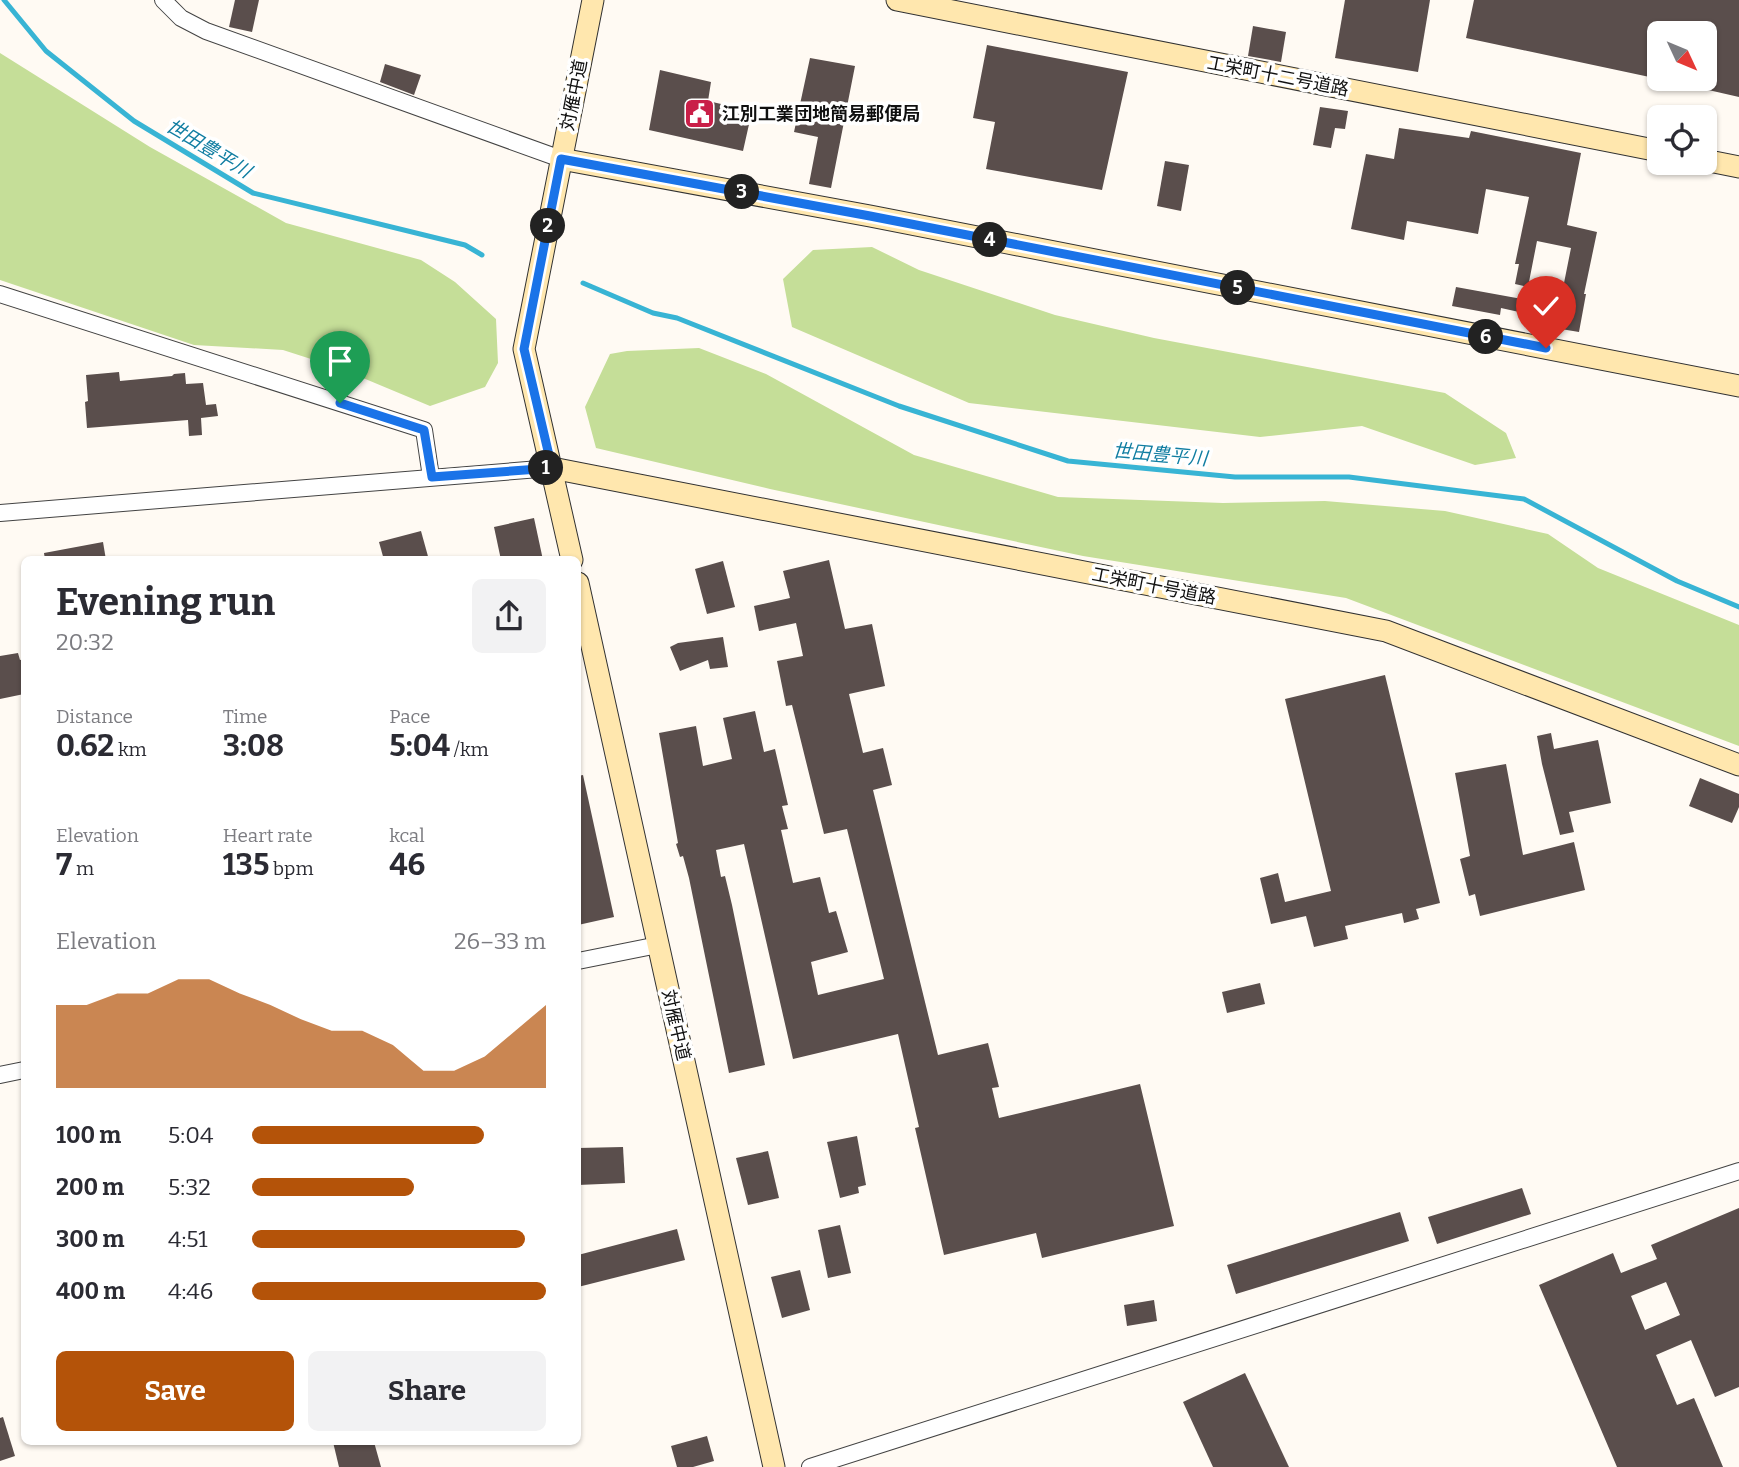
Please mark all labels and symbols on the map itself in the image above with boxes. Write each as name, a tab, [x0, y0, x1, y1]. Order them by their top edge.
north arrow	[1647, 21, 1717, 91]
street label: 工栄町十二号道路	[1205, 51, 1351, 101]
street label: 対雁中道	[556, 58, 592, 132]
public building icon: 江別工業団地簡易郵便局	[682, 97, 716, 131]
place label: 江別工業団地簡易郵便局	[722, 103, 920, 125]
water label: 世田豊平川	[162, 114, 257, 184]
pin: 3	[724, 174, 760, 210]
pin: 2	[530, 208, 566, 244]
pin: 4	[972, 222, 1007, 258]
pin: 5	[1220, 270, 1256, 306]
pin	[1516, 276, 1576, 348]
pin: 6	[1468, 320, 1504, 354]
pin	[310, 331, 370, 403]
water label: 世田豊平川	[1112, 439, 1210, 470]
pin: 1	[528, 450, 564, 486]
street label: 工栄町十号道路	[1090, 563, 1218, 609]
street label: 対雁中道	[657, 987, 695, 1063]

